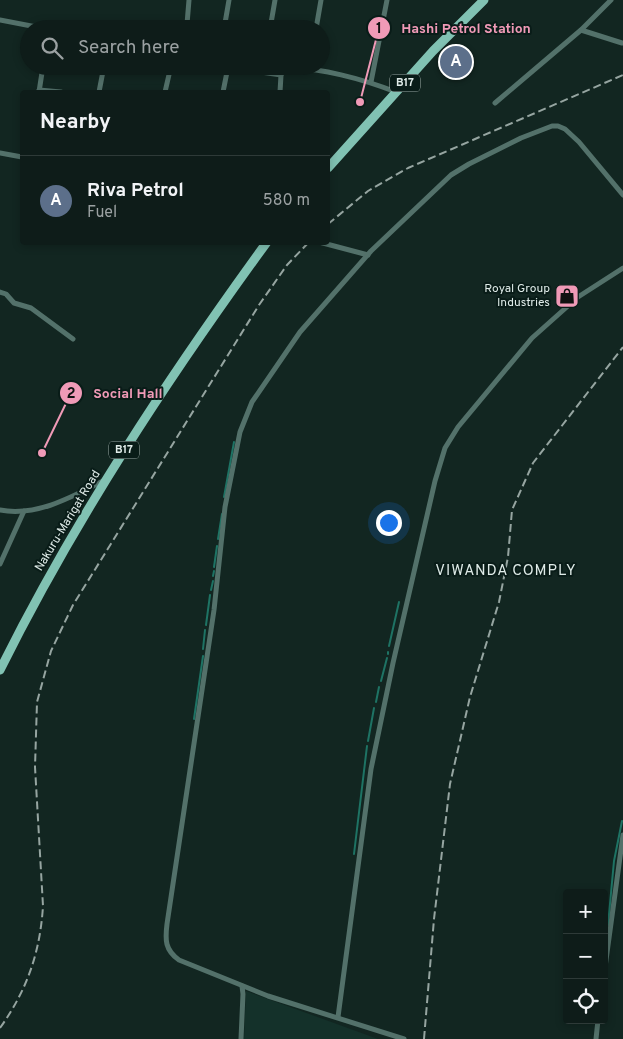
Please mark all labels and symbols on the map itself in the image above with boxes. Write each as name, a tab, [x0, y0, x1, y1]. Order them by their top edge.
callout: Hashi Petrol Station	[366, 13, 541, 42]
text: 1	[376, 20, 382, 39]
text: Hashi Petrol Station	[401, 21, 531, 38]
pin: A	[440, 43, 472, 81]
road number: B17	[390, 75, 420, 92]
place label: Royal Group Industries	[484, 281, 550, 311]
shop icon: Royal Group Industries	[554, 283, 580, 309]
callout: Social Hall	[59, 378, 173, 407]
text: 2	[66, 385, 76, 404]
text: Social Hall	[93, 386, 163, 403]
road number: B17	[109, 442, 139, 458]
street label: Nakuru-Marigat Road	[32, 468, 104, 574]
your location	[376, 510, 402, 536]
district label: VIWANDA COMPLY	[435, 562, 577, 581]

